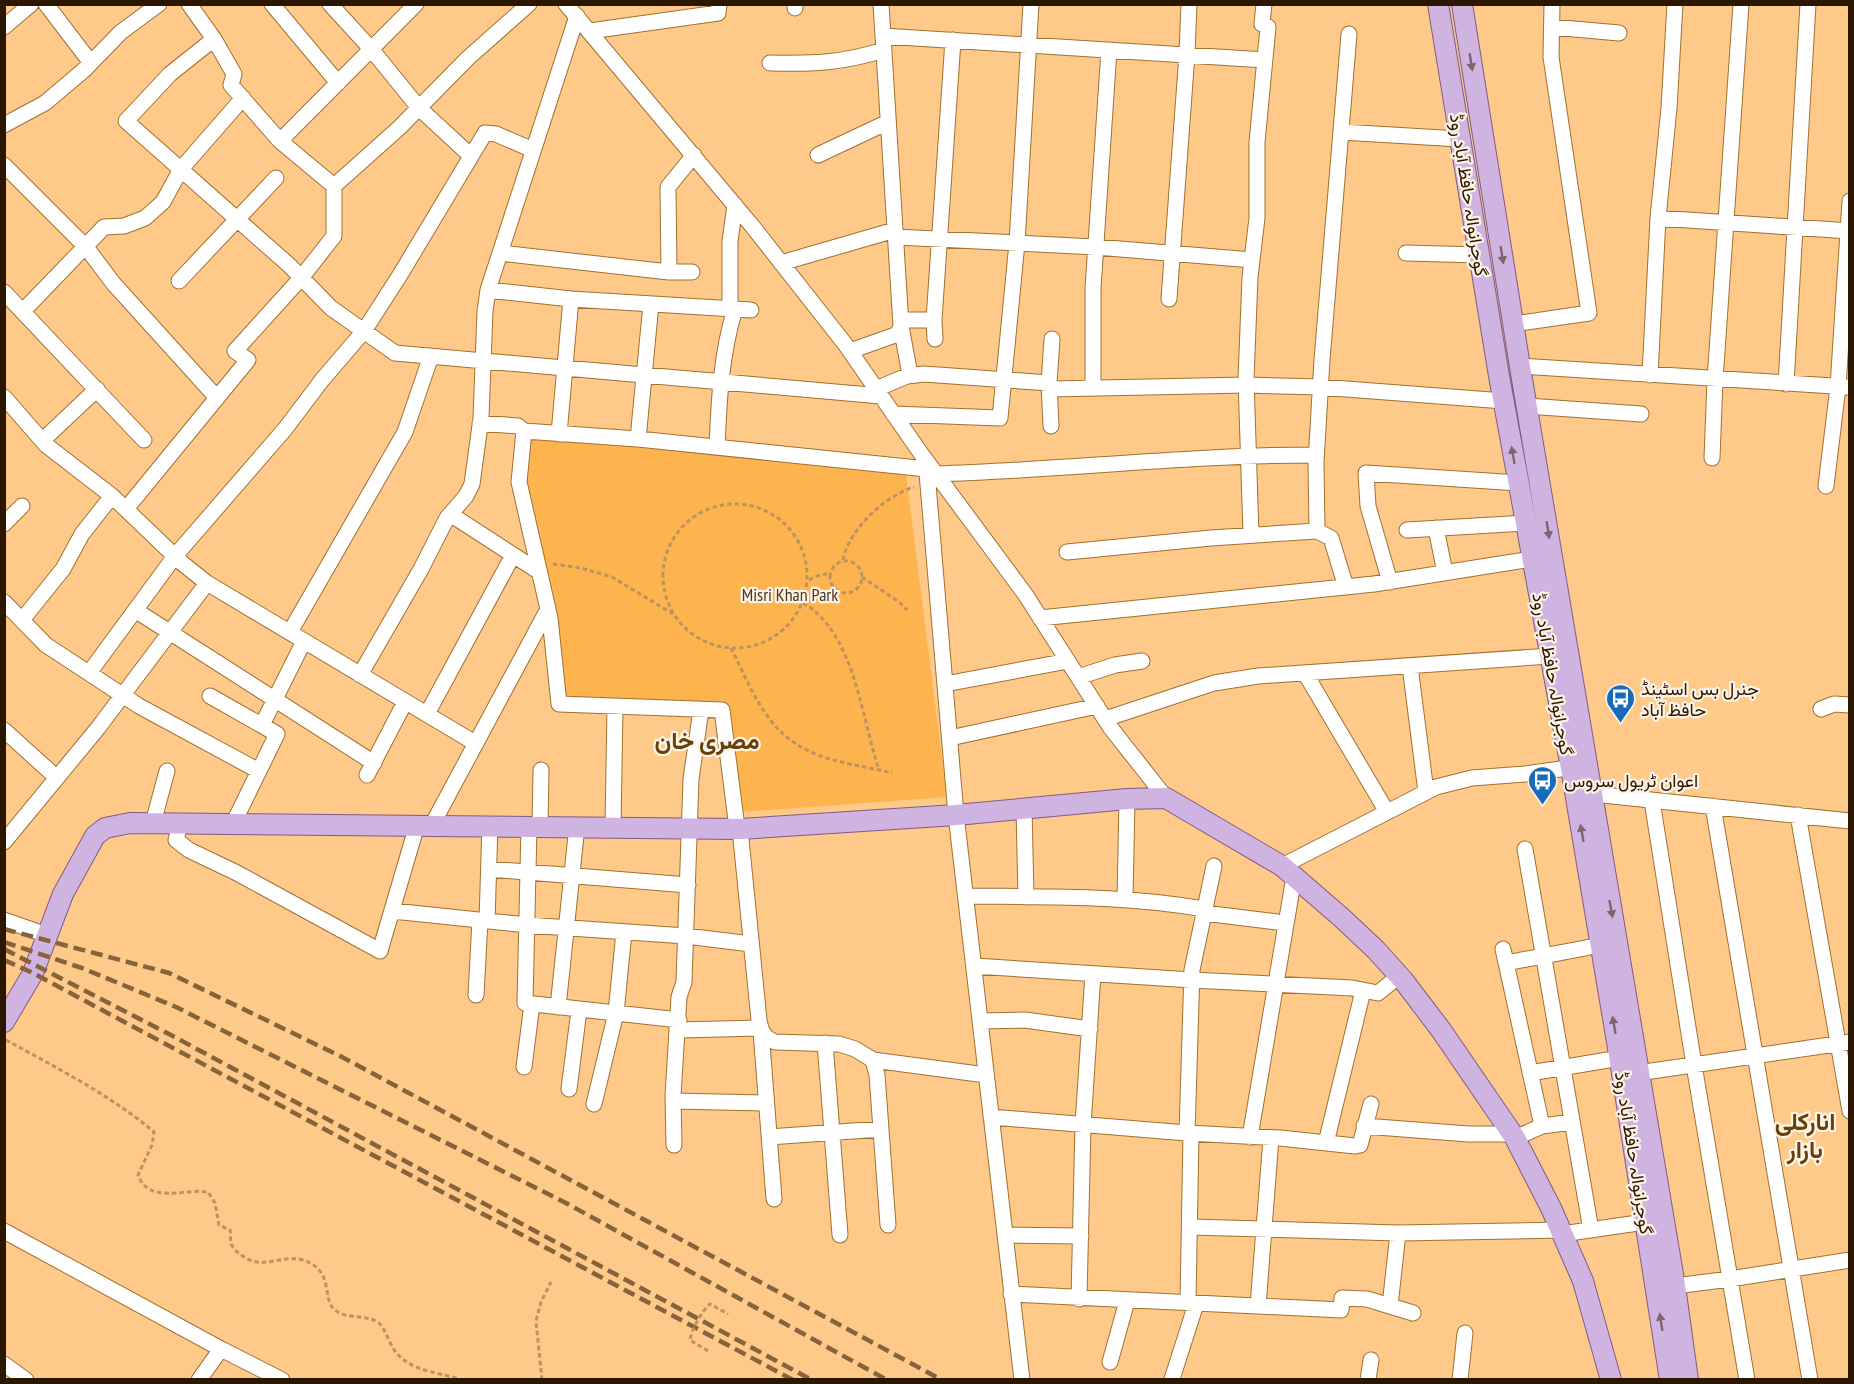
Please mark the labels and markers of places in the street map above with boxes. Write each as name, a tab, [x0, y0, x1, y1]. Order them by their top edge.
place label: جنرل بس اسٹینڈ حافظ آباد	[1641, 677, 1759, 721]
bus stop icon: جنرل بس اسٹینڈ حافظ آباد	[1604, 682, 1636, 724]
bus stop icon: اعوان ٹریول سروس	[1527, 764, 1559, 806]
place label: اعوان ٹریول سروس	[1564, 769, 1698, 792]

